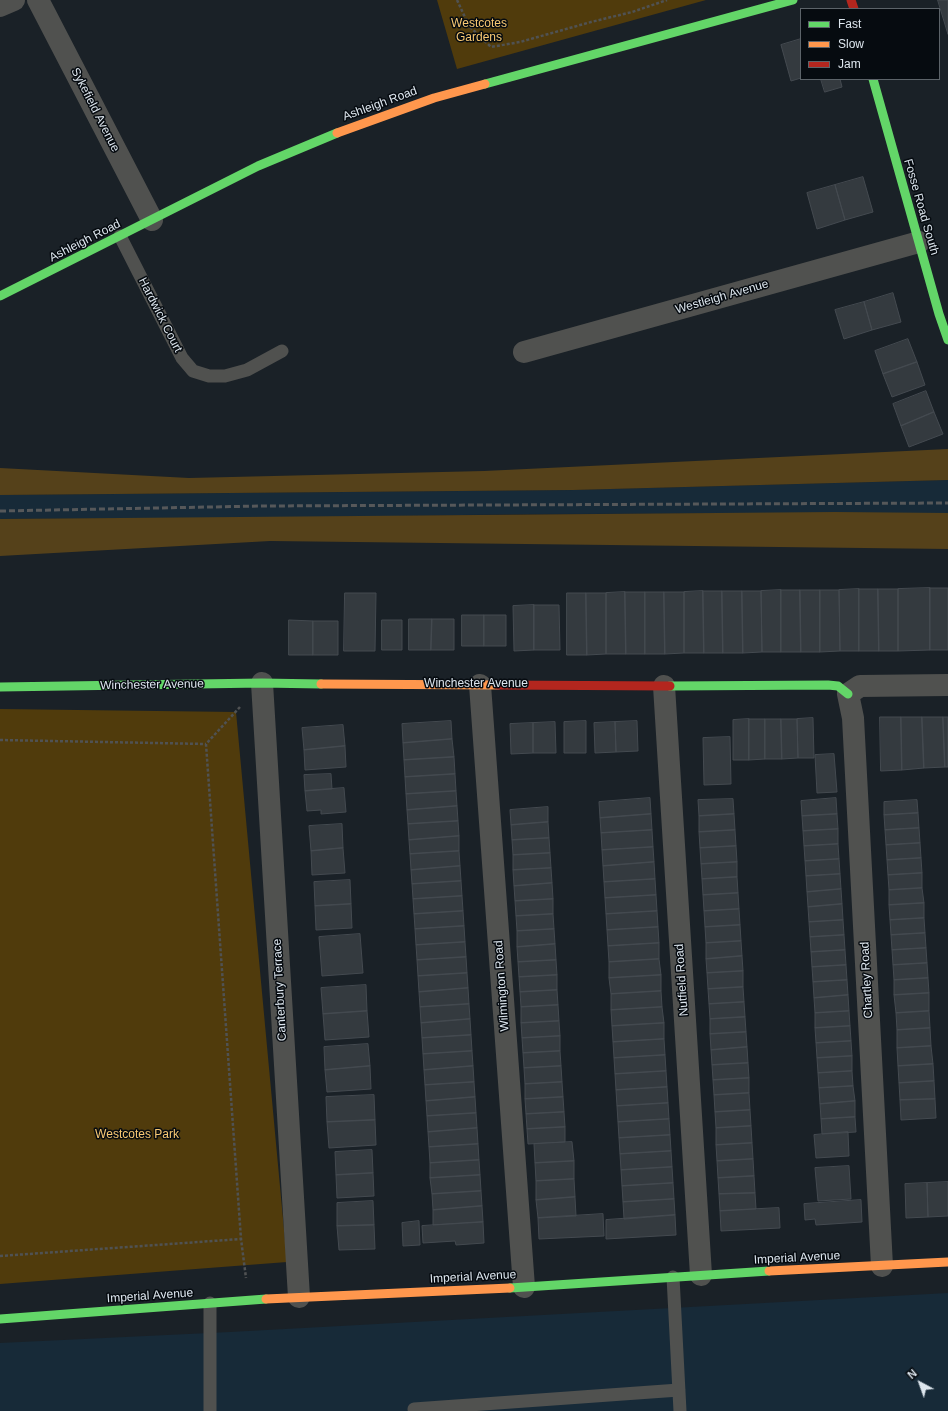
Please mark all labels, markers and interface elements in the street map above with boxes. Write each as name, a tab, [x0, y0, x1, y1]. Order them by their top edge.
legend	[800, 8, 940, 80]
park label: Westcotes Gardens	[451, 17, 507, 45]
text: Fast	[838, 17, 861, 31]
text: Slow	[838, 37, 864, 51]
text: Jam	[838, 57, 861, 71]
street label: Sykefield Avenue	[68, 66, 122, 154]
street label: Ashleigh Road	[341, 84, 419, 124]
street label: Fosse Road South	[900, 157, 942, 257]
street label: Ashleigh Road	[47, 217, 123, 265]
street label: Hardwick Court	[135, 275, 185, 355]
street label: Westleigh Avenue	[674, 277, 770, 317]
street label: Winchester Avenue	[100, 677, 204, 693]
street label: Winchester Avenue	[424, 677, 528, 691]
street label: Canterbury Terrace	[270, 938, 290, 1042]
street label: Wilmington Road	[492, 940, 512, 1032]
street label: Chartley Road	[858, 941, 876, 1019]
street label: Nutfield Road	[672, 943, 692, 1017]
park label: Westcotes Park	[95, 1128, 179, 1142]
street label: Imperial Avenue	[753, 1249, 841, 1267]
street label: Imperial Avenue	[429, 1268, 517, 1286]
street label: Imperial Avenue	[106, 1286, 194, 1306]
north arrow	[900, 1363, 940, 1403]
text: N	[905, 1367, 919, 1381]

